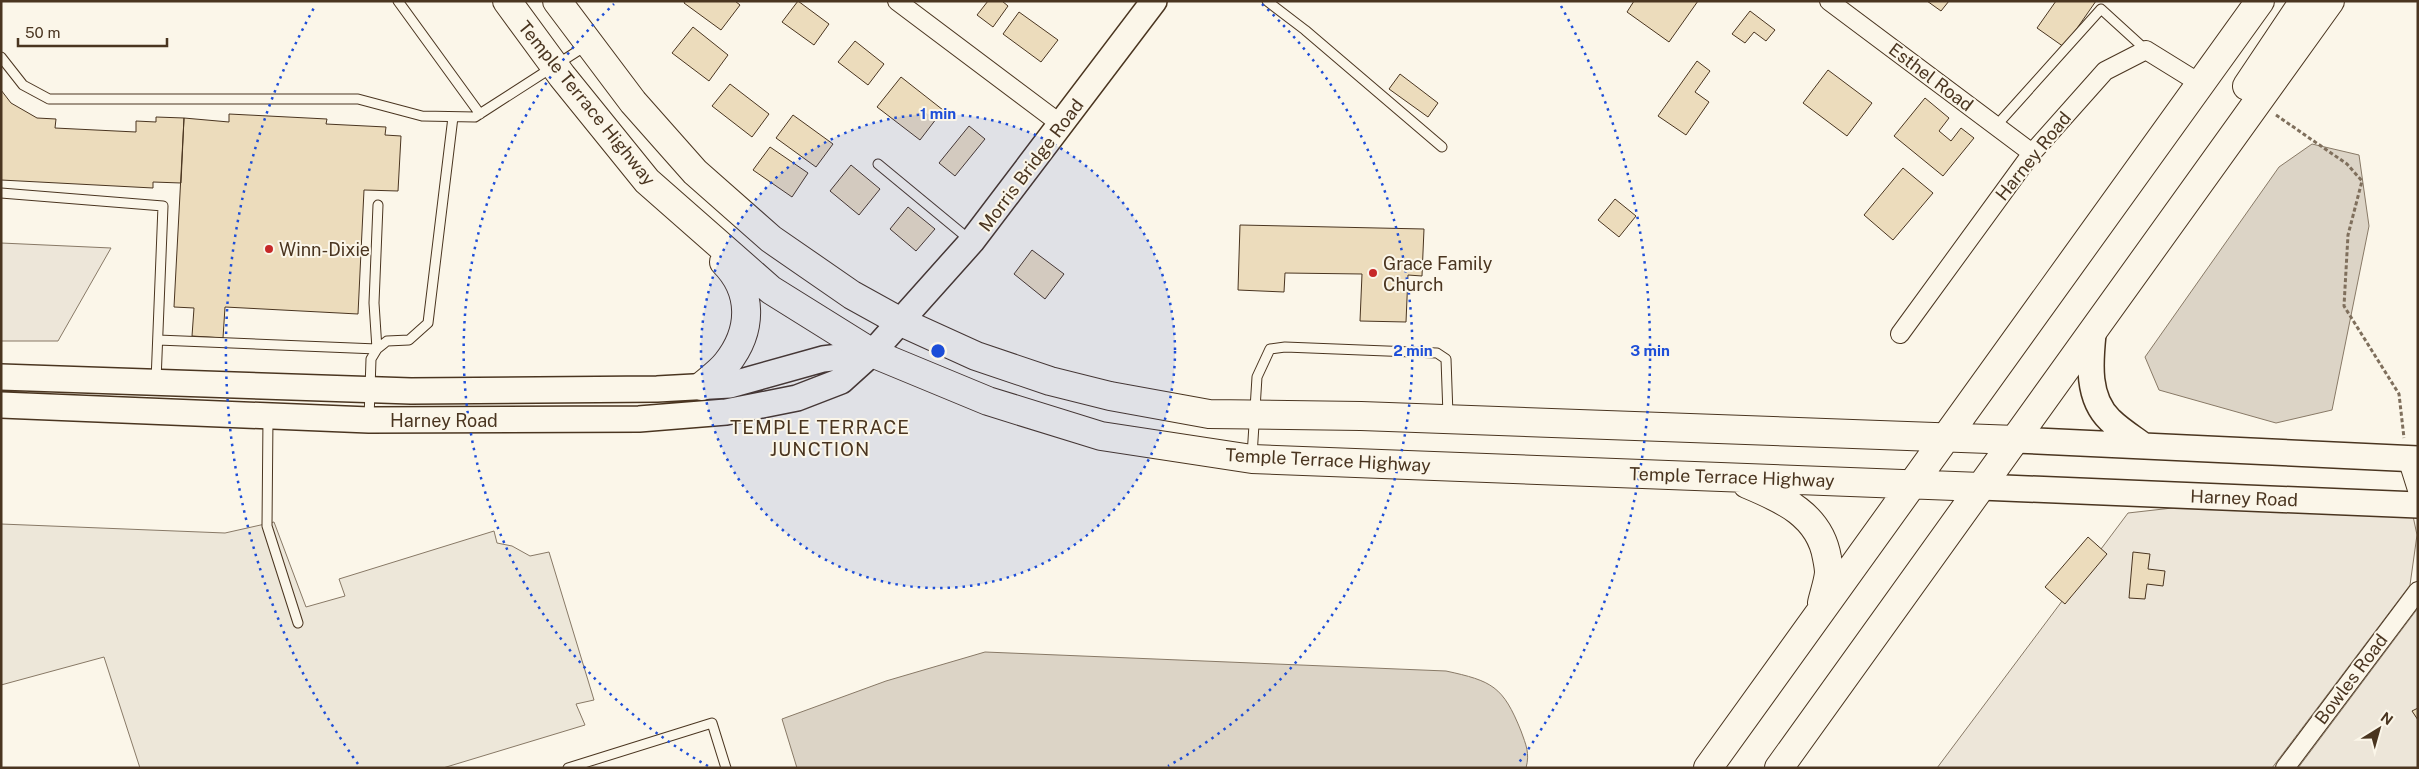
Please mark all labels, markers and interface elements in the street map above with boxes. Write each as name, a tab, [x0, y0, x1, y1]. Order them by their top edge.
scale bar	[18, 15, 166, 47]
street label: Temple Terrace Highway	[514, 17, 660, 190]
text: 50 m	[25, 24, 60, 41]
street label: Esthel Road	[1885, 39, 1977, 115]
street label: Morris Bridge Road	[974, 95, 1088, 235]
text: 1 min	[920, 105, 956, 122]
street label: Harney Road	[1991, 108, 2075, 204]
place label: Winn-Dixie	[279, 239, 370, 260]
marker: Winn-Dixie	[263, 243, 275, 255]
place label: Grace Family Church	[1383, 253, 1493, 295]
marker: Grace Family Church	[1367, 267, 1379, 279]
centre of rings	[929, 342, 947, 360]
text: 2 min	[1393, 342, 1433, 359]
text: 3 min	[1630, 342, 1670, 359]
street label: Harney Road	[390, 410, 498, 431]
district label: TEMPLE TERRACE JUNCTION	[730, 416, 910, 460]
street label: Temple Terrace Highway	[1225, 444, 1432, 476]
street label: Temple Terrace Highway	[1629, 463, 1835, 491]
street label: Harney Road	[2190, 486, 2298, 510]
street label: Bowles Road	[2310, 630, 2392, 728]
north arrow	[2354, 704, 2404, 754]
text: N	[2378, 709, 2396, 728]

